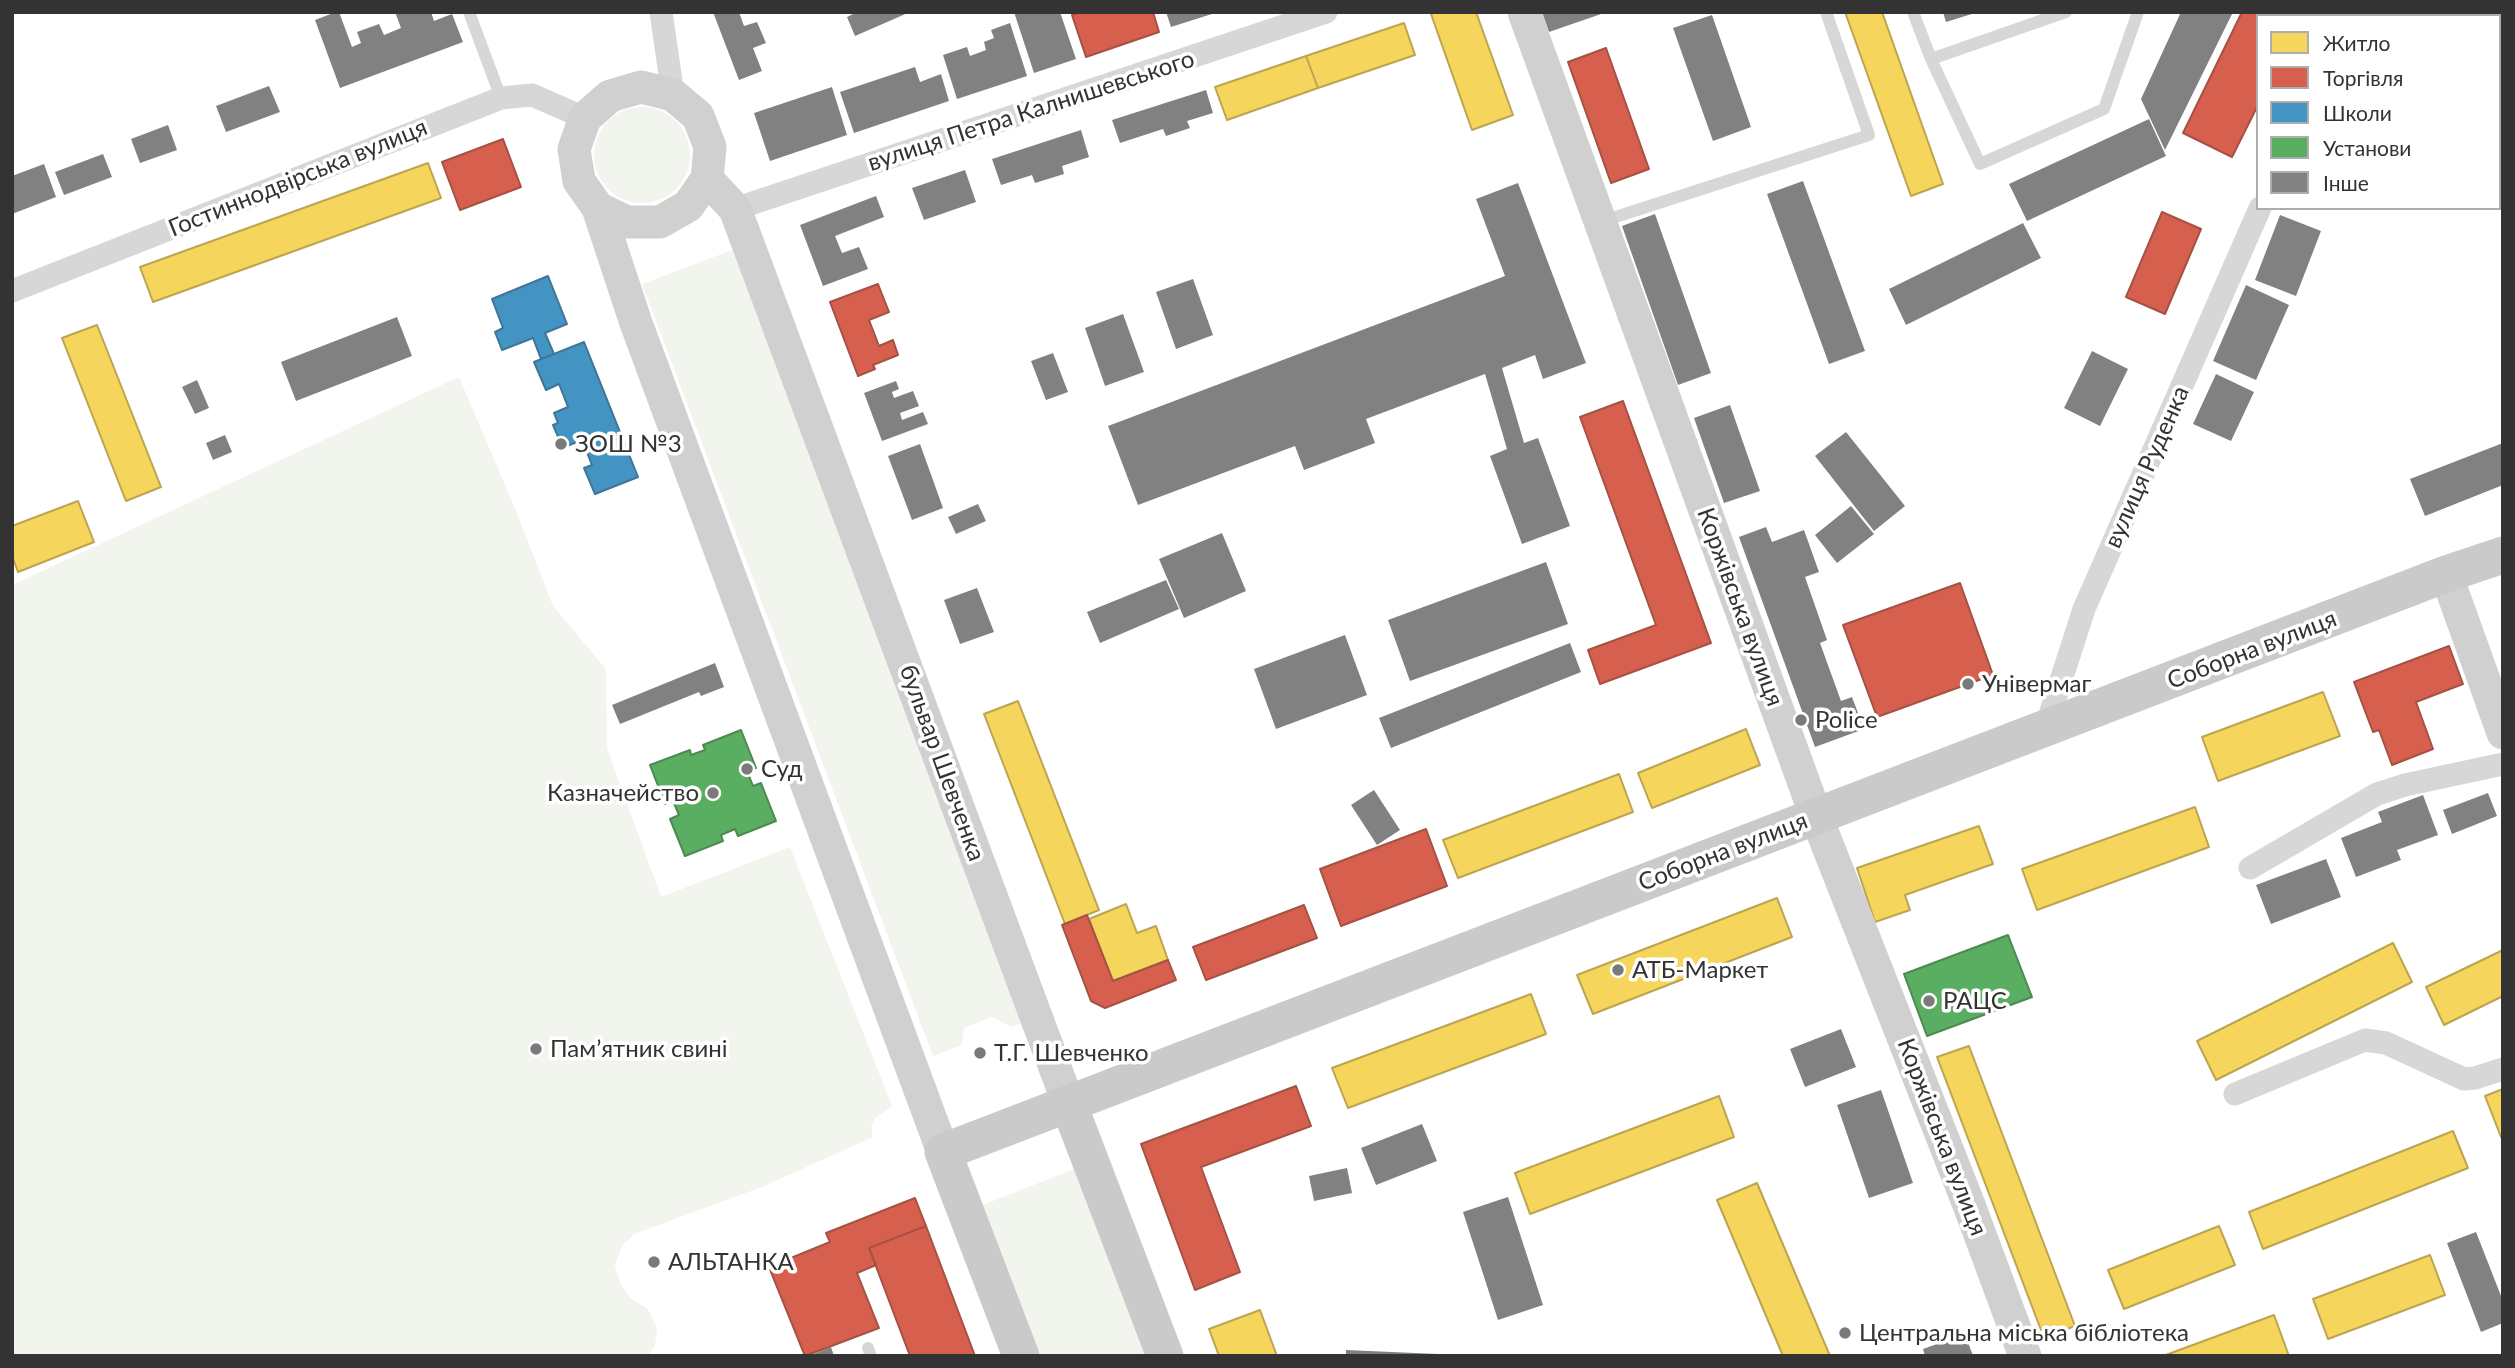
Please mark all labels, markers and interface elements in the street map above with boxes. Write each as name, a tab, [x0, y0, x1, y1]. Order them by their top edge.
legend	[2256, 14, 2501, 210]
text: Житло	[2323, 30, 2390, 55]
street label: вулиця Петра Калнишевського	[864, 45, 1198, 177]
text: Торгівля	[2323, 65, 2403, 90]
text: Школи	[2323, 100, 2392, 125]
street label: Гостиннодвірська вулиця	[164, 113, 432, 243]
text: Установи	[2323, 135, 2411, 160]
text: Інше	[2323, 170, 2369, 195]
street label: вулиця Руденка	[2098, 382, 2196, 552]
place label: ЗОШ №3	[575, 430, 682, 458]
marker: ЗОШ №3	[553, 436, 569, 452]
street label: Коржівська вулиця	[1691, 504, 1789, 710]
street label: Соборна вулиця	[2163, 604, 2341, 696]
street label: бульвар Шевченка	[893, 661, 991, 865]
place label: Універмаг	[1982, 670, 2091, 698]
marker: Універмаг	[1960, 676, 1976, 692]
place label: Police	[1815, 706, 1878, 734]
marker: Police	[1793, 712, 1809, 728]
place label: Суд	[761, 755, 803, 783]
marker: Суд	[739, 761, 755, 777]
place label: Казначейство	[547, 779, 699, 807]
marker: Казначейство	[705, 785, 721, 801]
street label: Соборна вулиця	[1634, 806, 1812, 898]
place label: АТБ-Маркет	[1632, 956, 1768, 984]
marker: АТБ-Маркет	[1610, 962, 1626, 978]
place label: РАЦС	[1943, 987, 2007, 1015]
marker: РАЦС	[1921, 993, 1937, 1009]
street label: Коржівська вулиця	[1891, 1034, 1993, 1240]
place label: Памʼятник свині	[550, 1035, 728, 1063]
place label: Т.Г. Шевченко	[994, 1039, 1149, 1067]
marker: Памʼятник свині	[528, 1041, 544, 1057]
marker: Т.Г. Шевченко	[972, 1045, 988, 1061]
place label: АЛЬТАНКА	[668, 1248, 794, 1276]
marker: АЛЬТАНКА	[646, 1254, 662, 1270]
place label: Центральна міська бібліотека	[1859, 1319, 2189, 1347]
marker: Центральна міська бібліотека	[1837, 1325, 1853, 1341]

